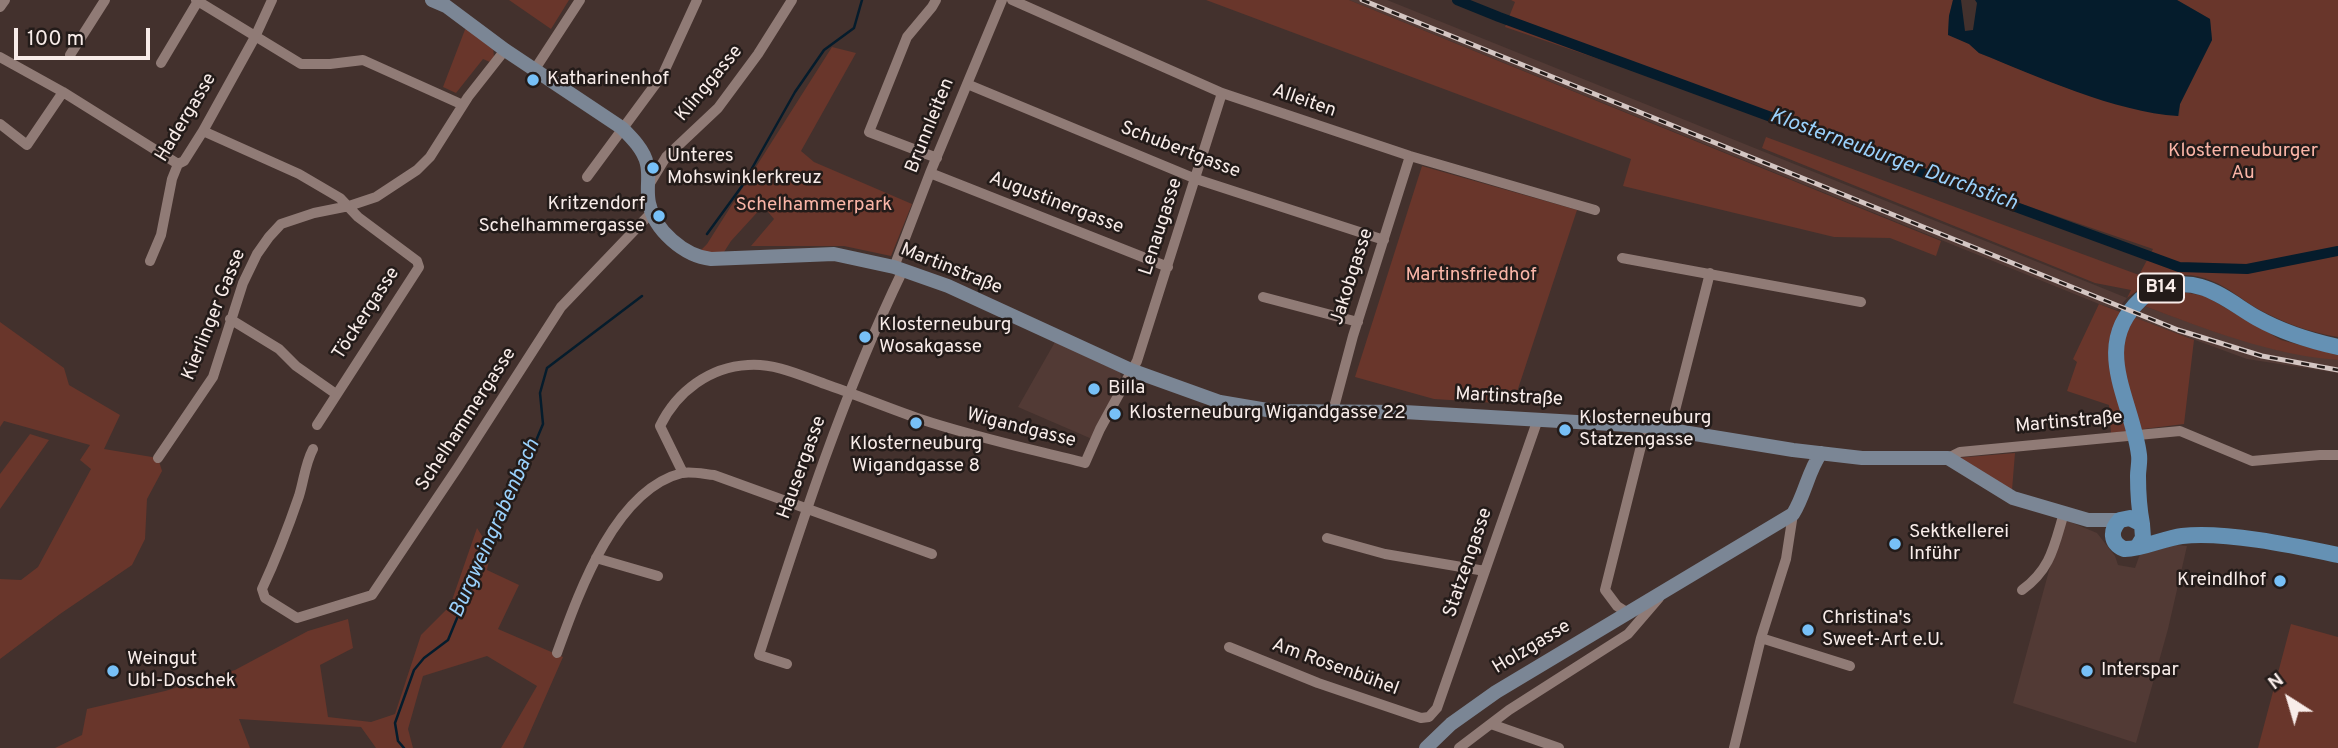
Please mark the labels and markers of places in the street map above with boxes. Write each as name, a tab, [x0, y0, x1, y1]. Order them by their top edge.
place label: Katharinenhof	[547, 69, 669, 91]
marker: Katharinenhof	[525, 72, 541, 88]
place label: Unteres Mohswinklerkreuz	[667, 146, 822, 190]
marker: Unteres Mohswinklerkreuz	[645, 160, 661, 176]
place label: Kritzendorf Schelhammergasse	[479, 194, 645, 238]
marker: Kritzendorf Schelhammergasse	[651, 208, 667, 224]
place label: Klosterneuburg Wosakgasse	[879, 315, 1011, 359]
marker: Klosterneuburg Wosakgasse	[857, 329, 873, 345]
place label: Billa	[1108, 378, 1145, 400]
marker: Billa	[1086, 381, 1102, 397]
place label: Klosterneuburg Wigandgasse 22	[1129, 403, 1406, 425]
marker: Klosterneuburg Wigandgasse 22	[1107, 406, 1123, 422]
place label: Klosterneuburg Statzengasse	[1579, 408, 1711, 452]
marker: Klosterneuburg Wigandgasse 8	[908, 415, 924, 431]
marker: Klosterneuburg Statzengasse	[1557, 422, 1573, 438]
place label: Klosterneuburg Wigandgasse 8	[850, 434, 982, 478]
place label: Sektkellerei Inführ	[1909, 522, 2009, 566]
marker: Sektkellerei Inführ	[1887, 536, 1903, 552]
place label: Kreindlhof	[2177, 570, 2266, 592]
marker: Kreindlhof	[2272, 573, 2288, 589]
place label: Christina's Sweet-Art e.U.	[1822, 608, 1944, 652]
marker: Christina's Sweet-Art e.U.	[1800, 622, 1816, 638]
place label: Weingut Ubl-Doschek	[127, 649, 236, 693]
place label: Interspar	[2101, 660, 2179, 682]
marker: Weingut Ubl-Doschek	[105, 663, 121, 679]
marker: Interspar	[2079, 663, 2095, 679]

